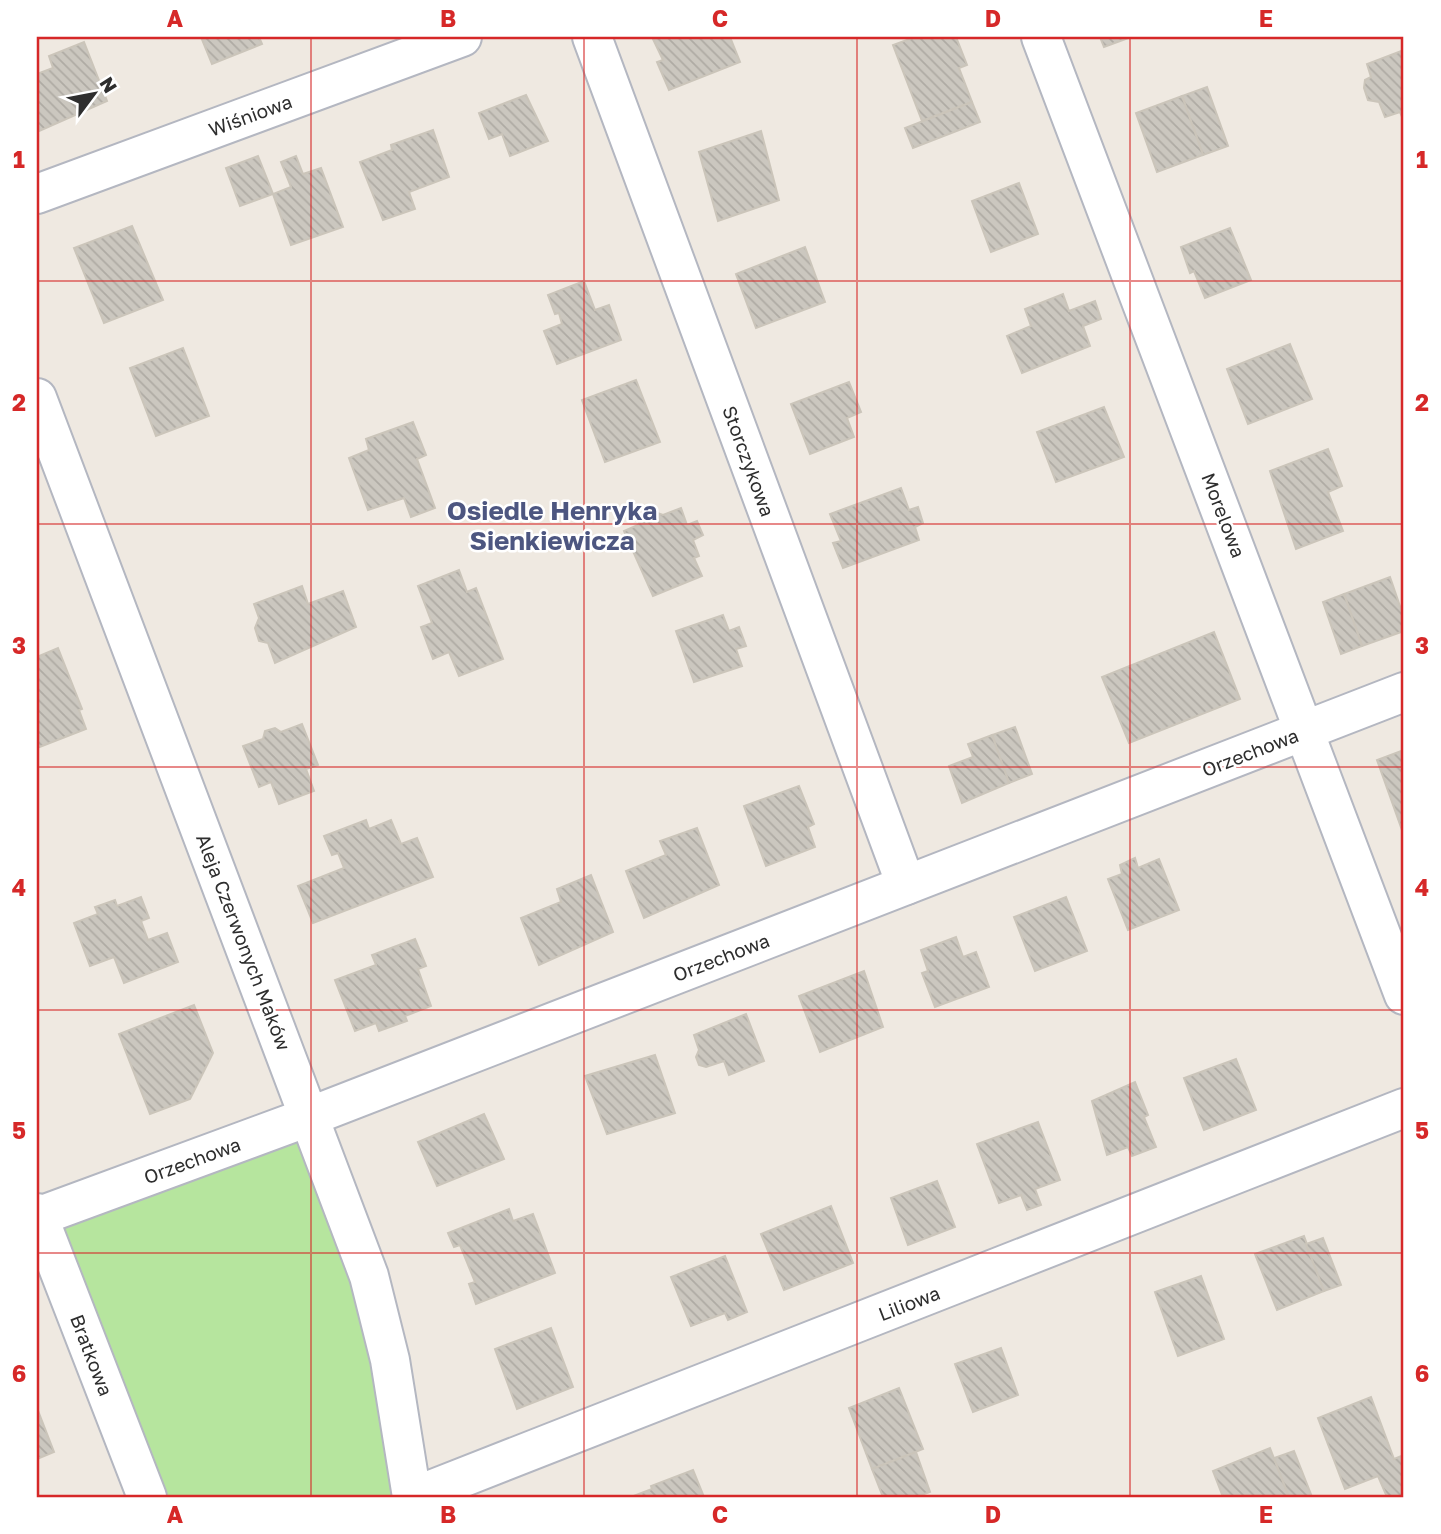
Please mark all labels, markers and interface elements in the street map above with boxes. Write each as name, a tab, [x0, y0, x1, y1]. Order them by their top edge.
text: A	[167, 4, 184, 32]
text: B	[440, 4, 456, 32]
text: C	[712, 4, 728, 32]
text: D	[985, 4, 1001, 32]
text: E	[1259, 4, 1273, 32]
north arrow	[60, 60, 130, 130]
text: N	[95, 73, 122, 97]
street label: Wiśniowa	[205, 89, 295, 141]
text: 1	[13, 145, 25, 173]
text: 1	[1416, 145, 1428, 173]
text: 2	[12, 388, 26, 416]
text: 2	[1415, 388, 1429, 416]
street label: Storczykowa	[718, 402, 780, 520]
street label: Morelowa	[1197, 469, 1251, 561]
district label: Osiedle Henryka Sienkiewicza	[447, 495, 657, 556]
text: 3	[12, 631, 26, 659]
text: 3	[1415, 631, 1429, 659]
street label: Orzechowa	[1199, 723, 1301, 781]
street label: Aleja Czerwonych Maków	[192, 830, 296, 1054]
text: 4	[12, 873, 26, 901]
text: 4	[1415, 873, 1429, 901]
street label: Orzechowa	[670, 928, 772, 986]
text: 5	[12, 1116, 26, 1144]
text: 5	[1415, 1116, 1429, 1144]
street label: Orzechowa	[140, 1132, 244, 1188]
street label: Liliowa	[875, 1281, 943, 1325]
street label: Bratkowa	[66, 1311, 118, 1399]
text: 6	[12, 1359, 26, 1387]
text: 6	[1415, 1359, 1429, 1387]
text: A	[167, 1500, 184, 1528]
text: B	[440, 1500, 456, 1528]
text: C	[712, 1500, 728, 1528]
text: D	[985, 1500, 1001, 1528]
text: E	[1259, 1500, 1273, 1528]

